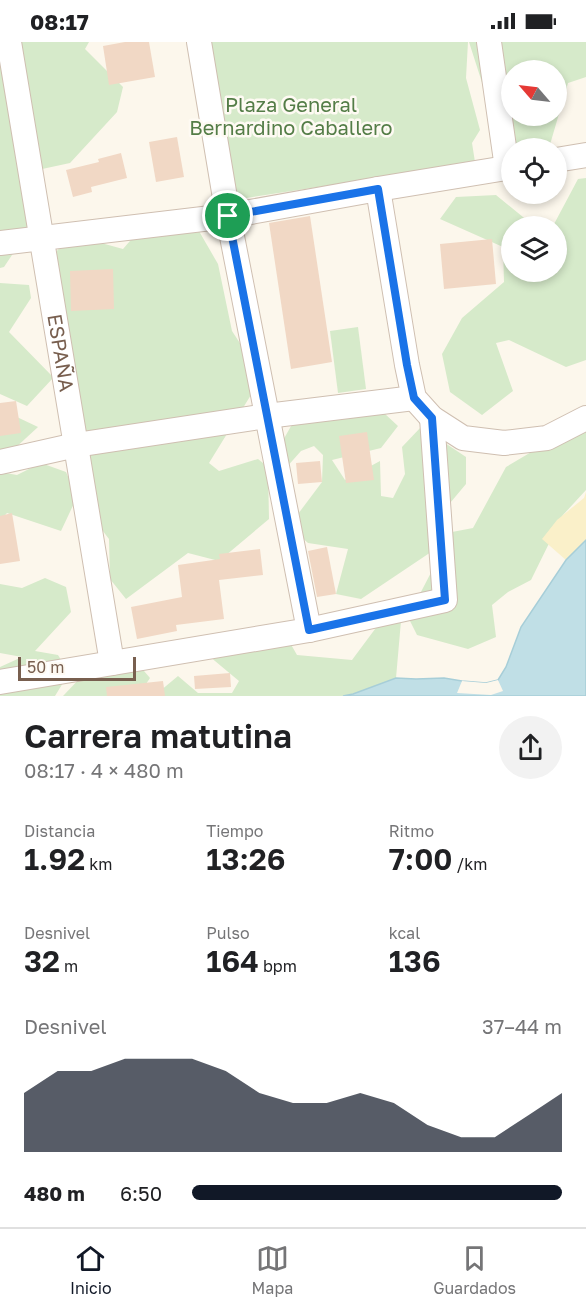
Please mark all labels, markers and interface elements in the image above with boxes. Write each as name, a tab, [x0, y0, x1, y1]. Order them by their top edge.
text: 08:17	[30, 8, 89, 35]
north arrow	[501, 60, 567, 126]
map controls	[501, 60, 567, 282]
park label: Plaza General Bernardino Caballero	[189, 92, 393, 139]
button: locate	[501, 138, 567, 204]
pin	[202, 190, 253, 241]
icon: arrive	[211, 199, 244, 232]
button: layers	[501, 216, 567, 282]
street label: ESPAÑA	[43, 312, 80, 393]
scale bar	[18, 654, 136, 682]
text: 50 m	[27, 657, 64, 677]
text: Carrera matutina	[24, 716, 292, 755]
button: share	[499, 716, 562, 779]
text: 08:17 · 4 × 480 m	[24, 758, 184, 782]
text: Distancia	[24, 821, 95, 841]
text: Tiempo	[206, 821, 263, 841]
text: Ritmo	[389, 821, 434, 841]
text: 1.92	[24, 841, 85, 877]
text: 13:26	[206, 841, 286, 877]
text: 7:00	[389, 841, 453, 877]
text: km	[85, 854, 112, 874]
text: /km	[453, 854, 487, 874]
text: Desnivel	[24, 923, 90, 943]
text: Pulso	[206, 923, 250, 943]
text: kcal	[389, 923, 420, 943]
text: 32	[24, 943, 60, 979]
text: 164	[206, 943, 259, 979]
text: 136	[389, 943, 441, 979]
text: m	[60, 956, 78, 976]
text: bpm	[259, 956, 297, 976]
text: Desnivel	[24, 1014, 107, 1038]
text: 37–44 m	[482, 1014, 562, 1038]
text: 480 m	[24, 1181, 85, 1205]
text: 6:50	[120, 1181, 162, 1205]
tab: Inicio	[70, 1242, 112, 1298]
tab: Mapa	[252, 1242, 293, 1298]
tab: Guardados	[433, 1242, 516, 1298]

